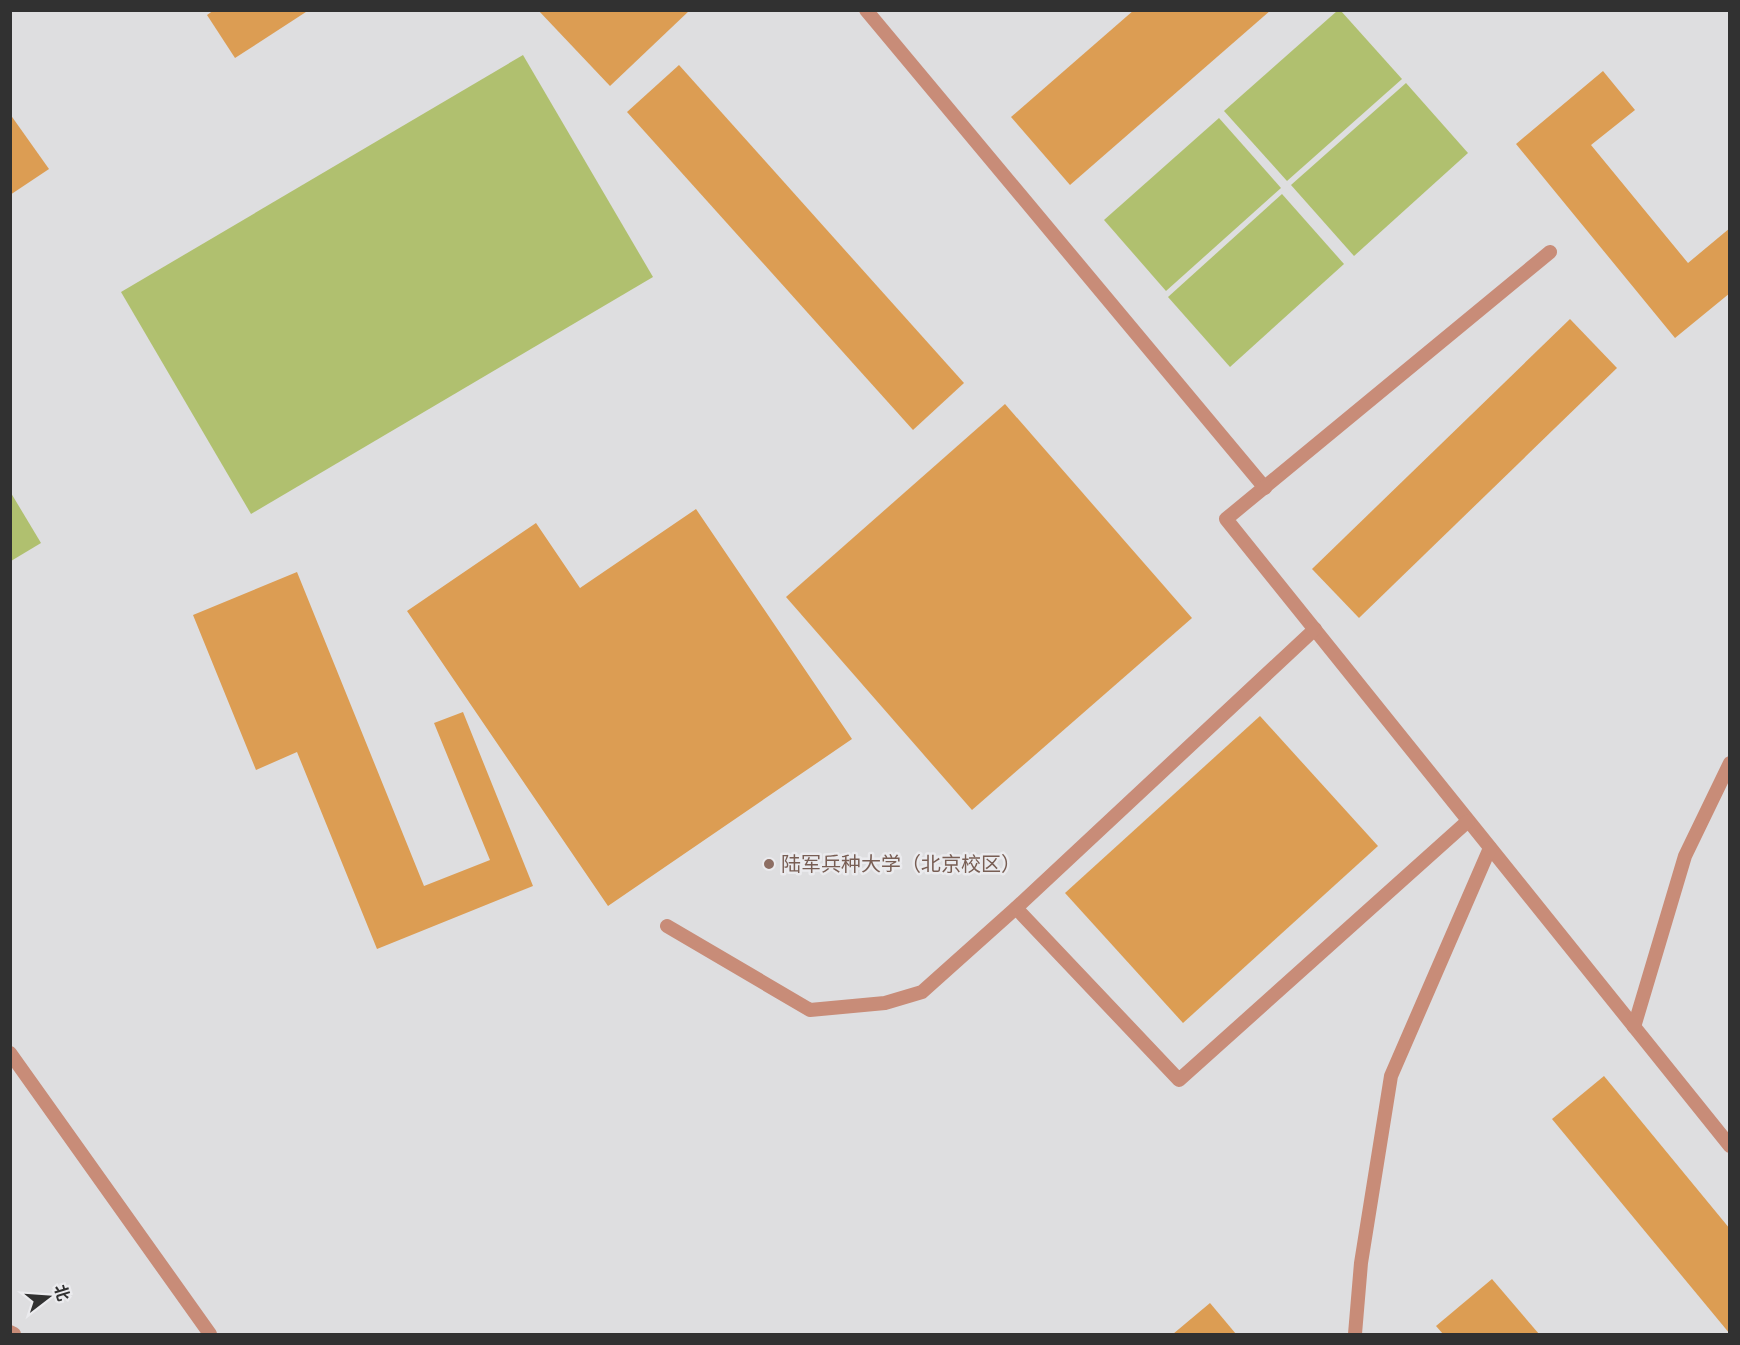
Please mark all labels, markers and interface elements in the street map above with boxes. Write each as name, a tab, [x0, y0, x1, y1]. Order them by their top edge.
place label: 陆军兵种大学（北京校区）	[781, 852, 1021, 876]
marker: 陆军兵种大学（北京校区）	[762, 857, 776, 871]
north arrow	[18, 1267, 78, 1327]
text: 北	[50, 1282, 73, 1303]

